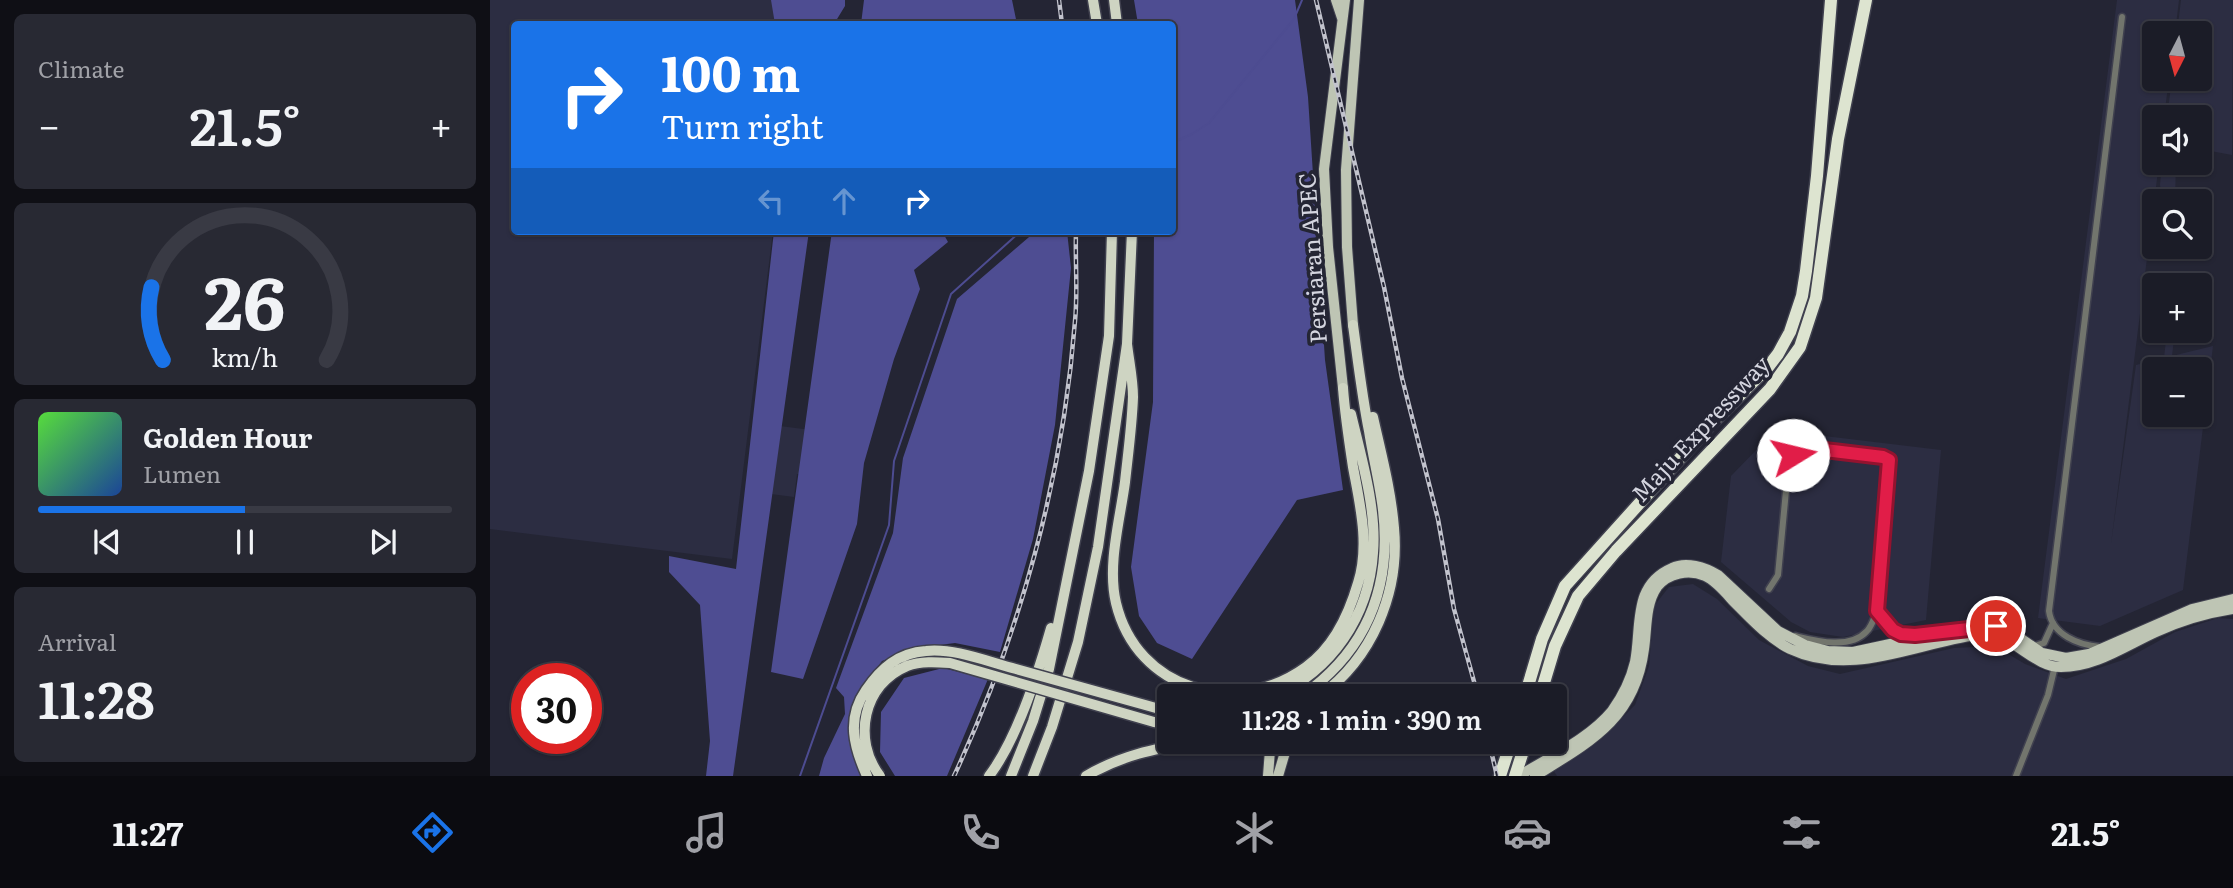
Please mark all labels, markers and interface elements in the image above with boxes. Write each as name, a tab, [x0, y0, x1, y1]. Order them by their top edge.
north arrow	[2142, 21, 2212, 91]
map controls	[2142, 21, 2212, 427]
text: 100 m	[661, 34, 800, 107]
icon: right	[546, 49, 637, 140]
text: Climate	[38, 51, 124, 85]
text: 21.5°	[189, 85, 301, 162]
text: −	[38, 95, 60, 152]
text: +	[430, 95, 452, 152]
text: Turn right	[661, 101, 823, 149]
button: sound	[2142, 105, 2212, 175]
street label: Persiaran APEC	[1288, 172, 1334, 345]
icon: left	[752, 182, 790, 220]
icon: ahead	[825, 182, 863, 220]
icon: right	[898, 182, 936, 220]
button: search	[2142, 189, 2212, 259]
text: 26	[204, 244, 286, 352]
button: +	[2142, 273, 2212, 343]
text: km/h	[212, 337, 278, 374]
street label: Maju Expressway	[1623, 346, 1777, 508]
button: −	[2142, 357, 2212, 427]
text: Golden Hour	[143, 417, 312, 456]
position arrow	[1756, 418, 1830, 492]
text: Lumen	[143, 456, 221, 490]
icon: previous	[88, 523, 126, 561]
icon: pause	[226, 523, 264, 561]
icon: next	[364, 523, 402, 561]
pin	[1966, 596, 2026, 656]
icon: arrive	[1977, 607, 2015, 645]
text: Arrival	[38, 624, 117, 658]
text: 11:28	[38, 658, 155, 735]
speed limit sign: 30	[511, 663, 602, 754]
text: 11:28 · 1 min · 390 m	[1242, 699, 1482, 738]
text: 11:27	[112, 808, 183, 856]
icon: directions	[408, 808, 457, 857]
icon: music	[682, 808, 731, 857]
icon: phone	[956, 808, 1005, 857]
icon: climate	[1230, 808, 1279, 857]
icon: car	[1503, 808, 1552, 857]
icon: filters	[1777, 808, 1826, 857]
text: 21.5°	[2051, 808, 2121, 856]

